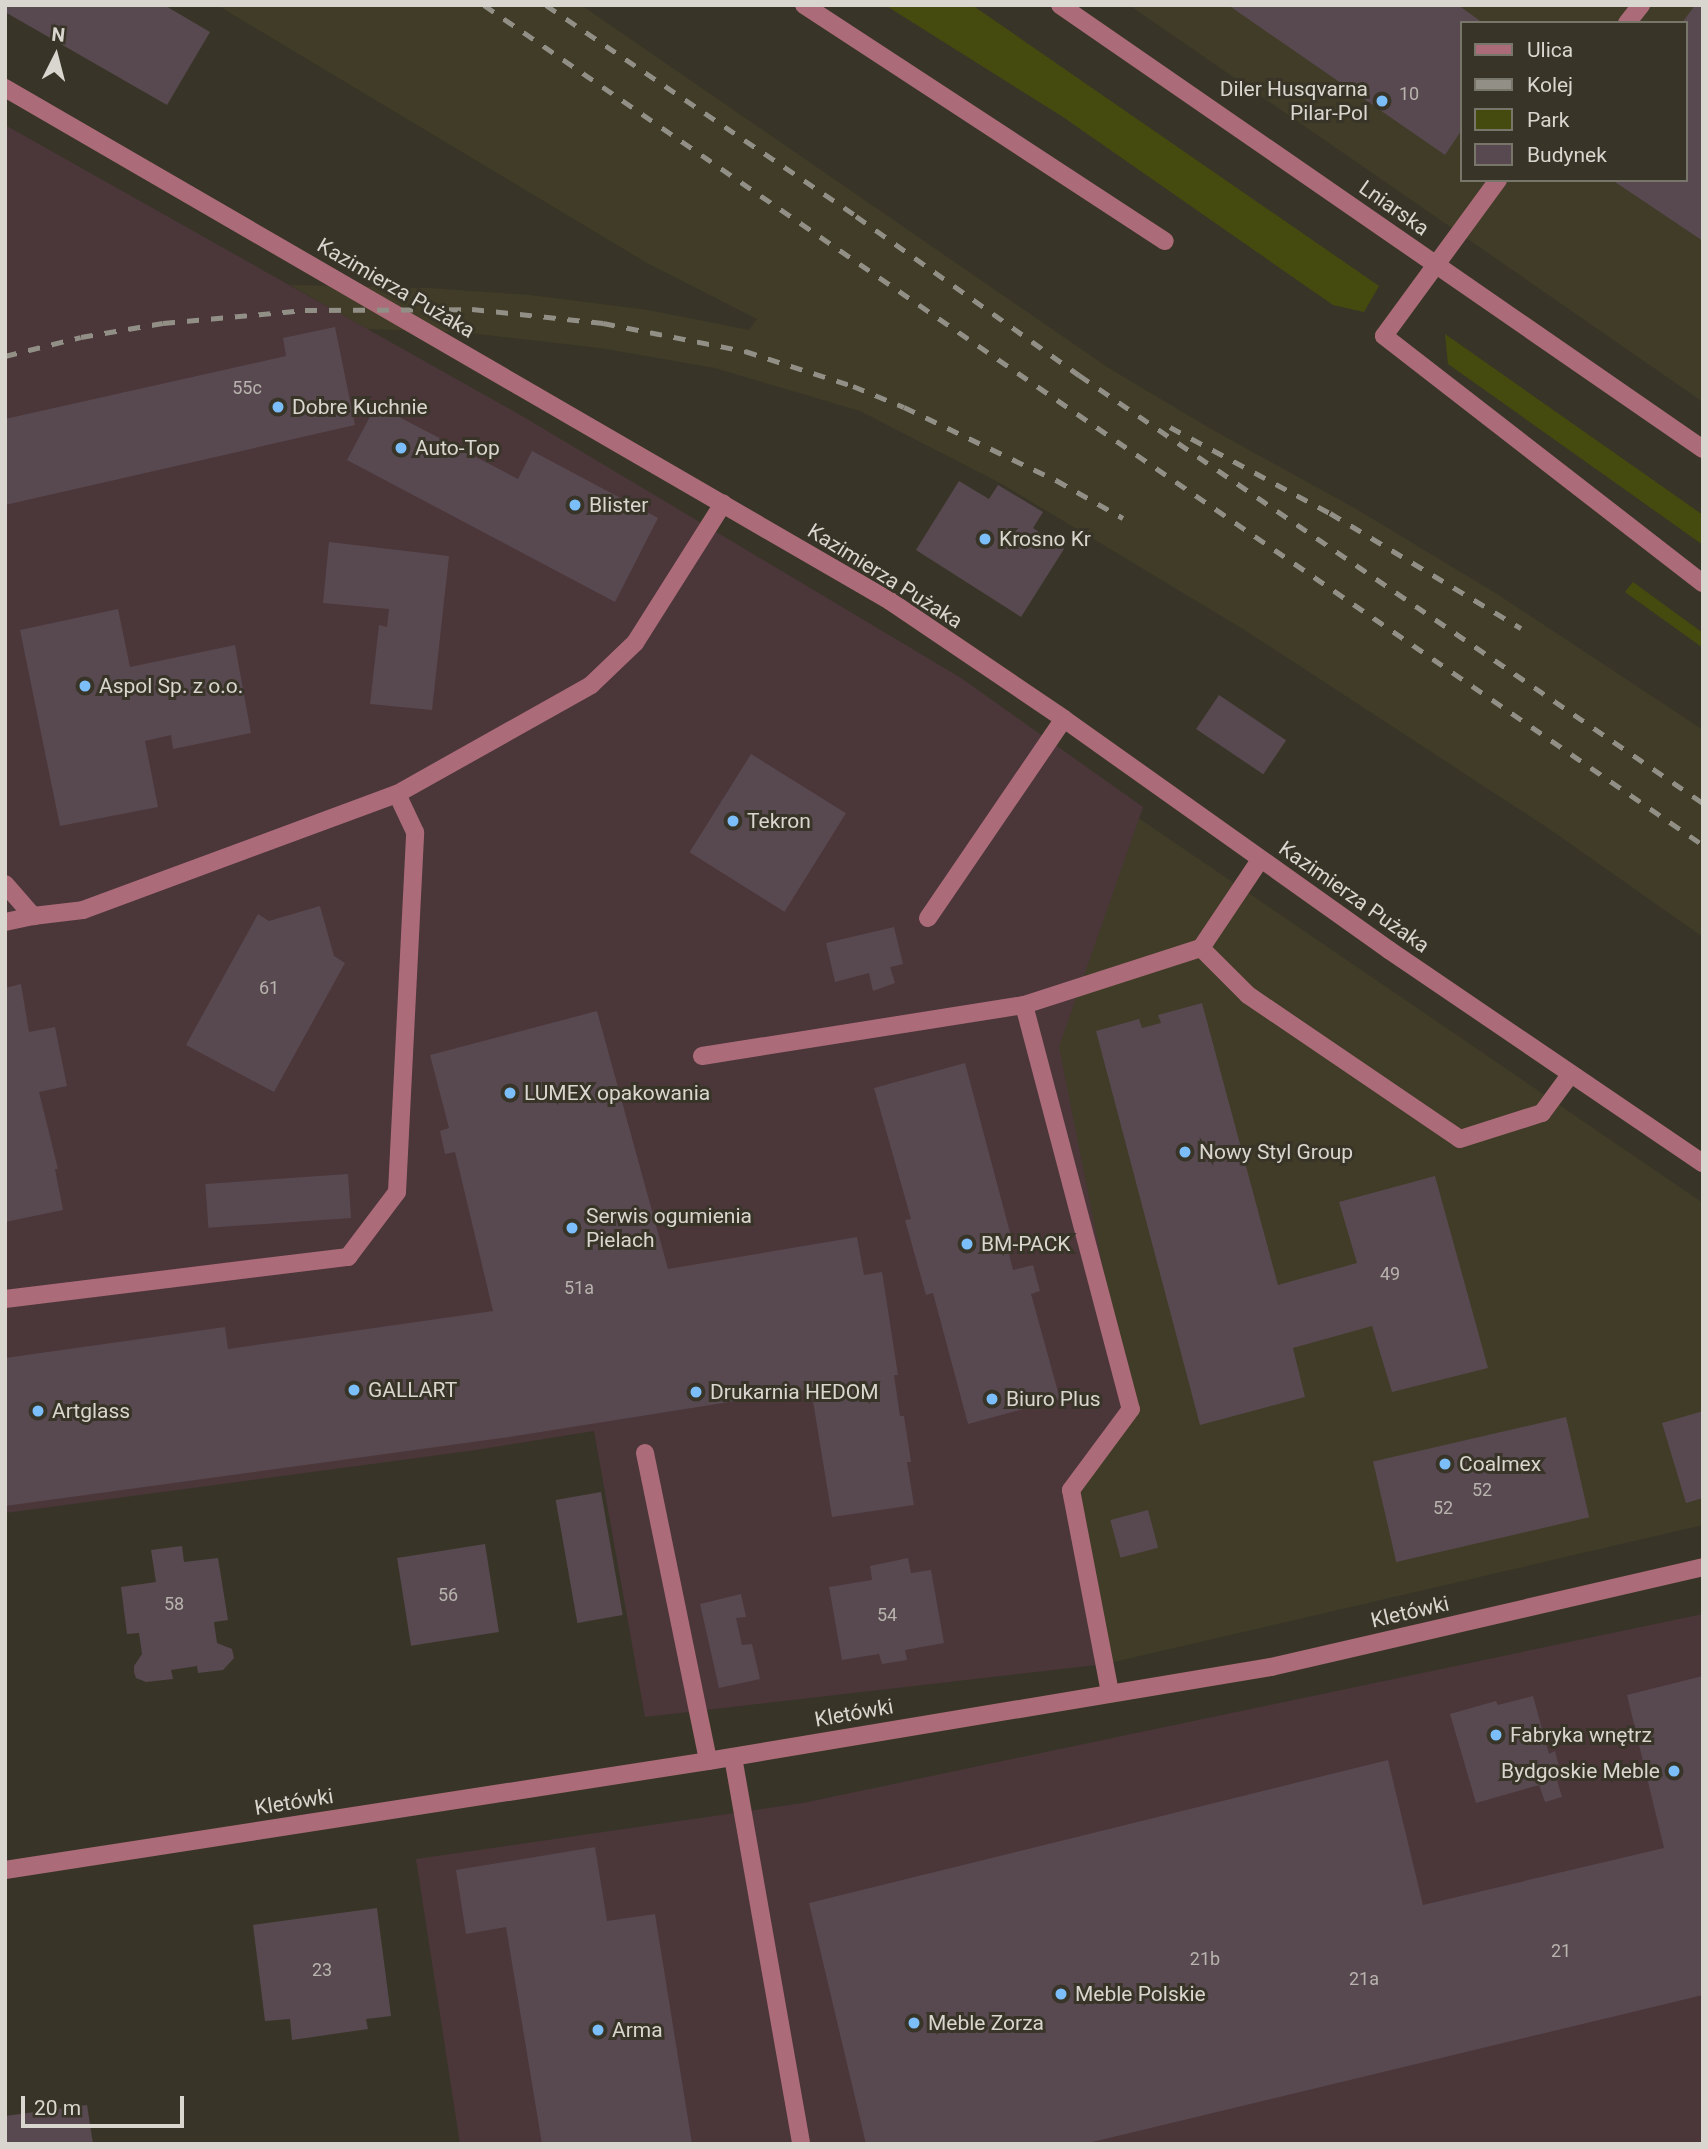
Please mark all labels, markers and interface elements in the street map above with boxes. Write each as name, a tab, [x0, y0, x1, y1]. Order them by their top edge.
north arrow	[21, 21, 91, 91]
legend	[1460, 21, 1687, 182]
text: N	[50, 22, 66, 47]
text: Ulica	[1527, 38, 1573, 62]
text: Kolej	[1527, 73, 1573, 97]
place label: Diler Husqvarna Pilar-Pol	[1220, 76, 1368, 126]
house number: 10	[1399, 83, 1419, 105]
marker: Diler Husqvarna Pilar-Pol	[1374, 93, 1390, 109]
text: Park	[1527, 108, 1569, 132]
text: Budynek	[1527, 143, 1607, 167]
street label: Lniarska	[1354, 175, 1434, 241]
street label: Kazimierza Pużaka	[313, 233, 479, 343]
house number: 55c	[232, 377, 262, 399]
place label: Dobre Kuchnie	[292, 394, 428, 420]
marker: Dobre Kuchnie	[270, 399, 286, 415]
place label: Auto-Top	[415, 435, 500, 461]
marker: Auto-Top	[393, 440, 409, 456]
place label: Blister	[589, 492, 648, 518]
marker: Blister	[567, 497, 583, 513]
street label: Kazimierza Pużaka	[803, 518, 967, 634]
place label: Krosno Kr	[999, 526, 1091, 552]
marker: Krosno Kr	[977, 531, 993, 547]
place label: Aspol Sp. z o.o.	[99, 673, 243, 699]
marker: Aspol Sp. z o.o.	[77, 678, 93, 694]
place label: Tekron	[747, 808, 811, 834]
marker: Tekron	[725, 813, 741, 829]
street label: Kazimierza Pużaka	[1274, 836, 1434, 958]
house number: 61	[259, 977, 279, 999]
place label: LUMEX opakowania	[524, 1080, 710, 1106]
marker: LUMEX opakowania	[502, 1085, 518, 1101]
place label: Nowy Styl Group	[1199, 1139, 1353, 1165]
marker: Nowy Styl Group	[1177, 1144, 1193, 1160]
place label: Serwis ogumienia Pielach	[586, 1203, 752, 1253]
marker: Serwis ogumienia Pielach	[564, 1220, 580, 1236]
place label: BM-PACK	[981, 1231, 1070, 1257]
marker: BM-PACK	[959, 1236, 975, 1252]
house number: 49	[1380, 1263, 1400, 1285]
house number: 51a	[564, 1277, 594, 1299]
place label: GALLART	[368, 1377, 457, 1403]
place label: Drukarnia HEDOM	[710, 1379, 878, 1405]
marker: GALLART	[346, 1382, 362, 1398]
marker: Drukarnia HEDOM	[688, 1384, 704, 1400]
place label: Biuro Plus	[1006, 1386, 1101, 1412]
marker: Biuro Plus	[984, 1391, 1000, 1407]
place label: Artglass	[52, 1398, 130, 1424]
marker: Artglass	[30, 1403, 46, 1419]
place label: Coalmex	[1459, 1451, 1541, 1477]
marker: Coalmex	[1437, 1456, 1453, 1472]
house number: 52	[1472, 1479, 1492, 1501]
house number: 52	[1433, 1497, 1453, 1519]
house number: 56	[438, 1584, 458, 1606]
street label: Kletówki	[1368, 1591, 1452, 1633]
house number: 58	[164, 1593, 184, 1615]
house number: 54	[877, 1604, 897, 1626]
street label: Kletówki	[813, 1694, 895, 1732]
place label: Fabryka wnętrz	[1510, 1722, 1652, 1748]
marker: Fabryka wnętrz	[1488, 1727, 1504, 1743]
place label: Bydgoskie Meble	[1501, 1758, 1660, 1784]
marker: Bydgoskie Meble	[1666, 1763, 1682, 1779]
street label: Kletówki	[253, 1783, 335, 1821]
house number: 21	[1551, 1940, 1571, 1962]
house number: 21b	[1190, 1948, 1220, 1970]
house number: 23	[312, 1959, 332, 1981]
house number: 21a	[1349, 1968, 1379, 1990]
place label: Meble Polskie	[1075, 1981, 1206, 2007]
marker: Meble Polskie	[1053, 1986, 1069, 2002]
place label: Meble Zorza	[928, 2010, 1044, 2036]
marker: Meble Zorza	[906, 2015, 922, 2031]
place label: Arma	[612, 2017, 663, 2043]
marker: Arma	[590, 2022, 606, 2038]
scale bar	[24, 2082, 187, 2126]
text: 20 m	[34, 2096, 81, 2120]

